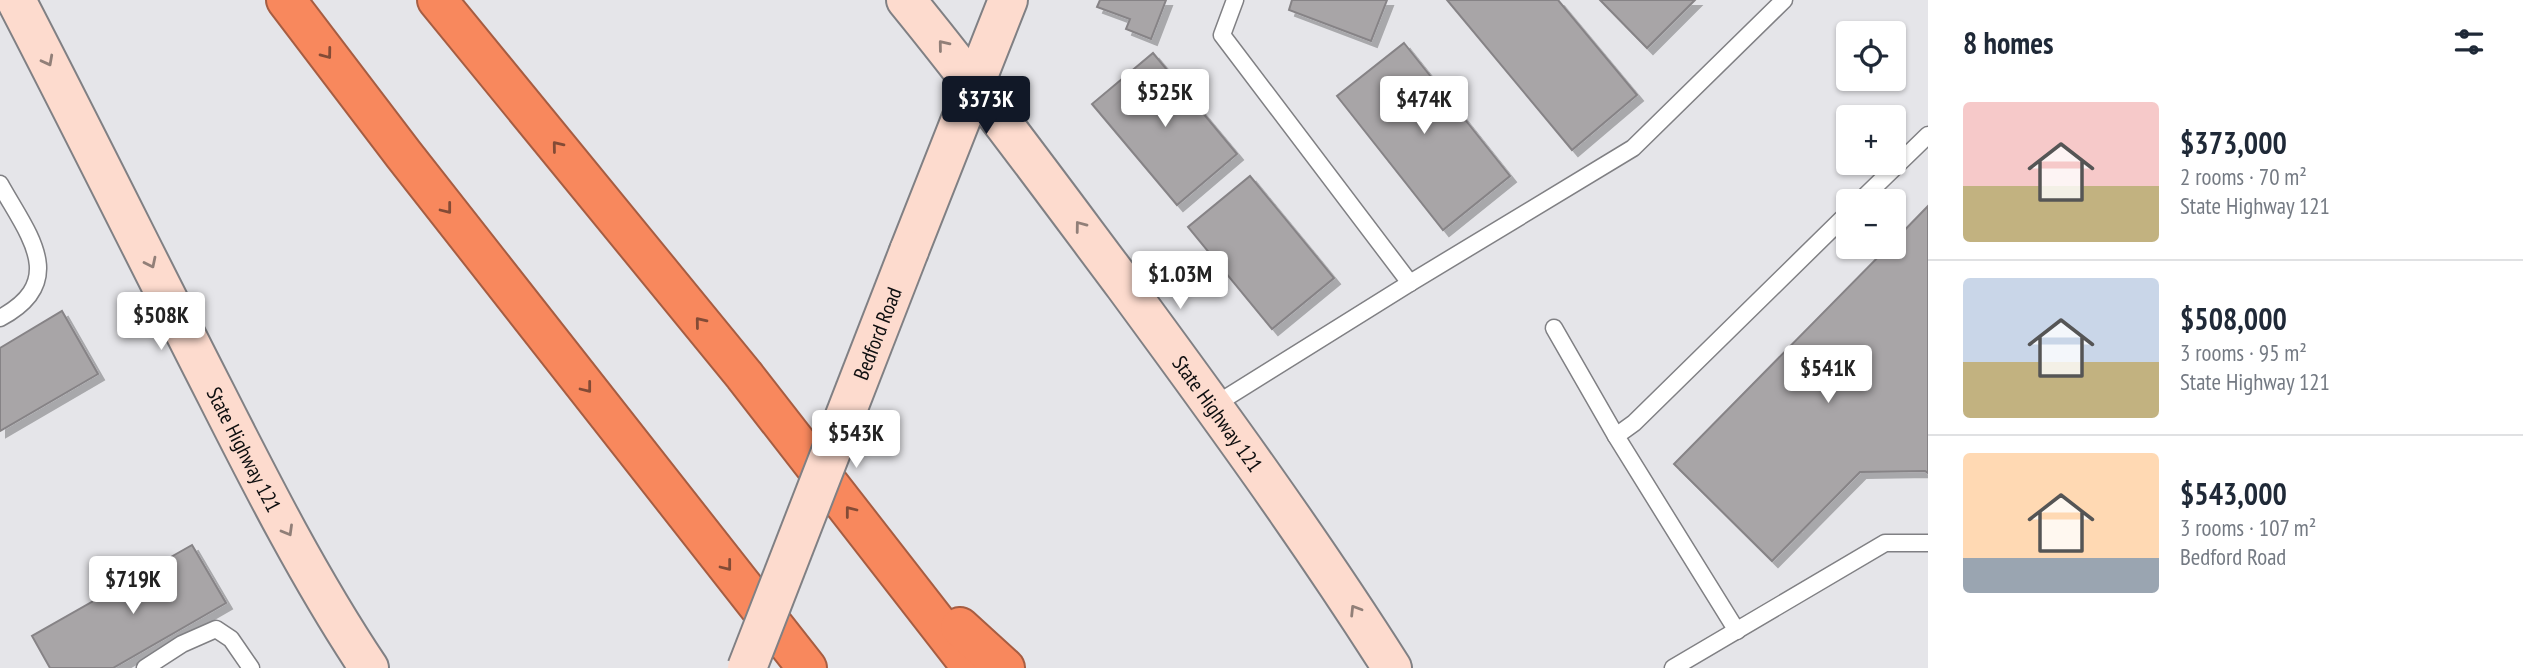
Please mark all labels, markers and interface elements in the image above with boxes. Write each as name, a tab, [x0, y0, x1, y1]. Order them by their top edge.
map controls	[1836, 21, 1906, 259]
button: locate	[1836, 21, 1906, 91]
text: 8 homes	[1963, 23, 2054, 62]
icon: filters	[2450, 23, 2488, 61]
one-way arrow	[939, 40, 951, 53]
one-way arrow	[319, 47, 332, 59]
one-way arrow	[39, 53, 53, 66]
pin: $525K	[1116, 69, 1214, 129]
pin: $373K	[937, 76, 1035, 136]
pin: $474K	[1375, 76, 1473, 136]
text: $525K	[1137, 77, 1193, 106]
text: $373K	[958, 84, 1014, 113]
text: $474K	[1396, 84, 1452, 113]
button: +	[1836, 105, 1906, 175]
text: $373,000	[2180, 123, 2287, 162]
icon: home	[2019, 130, 2103, 214]
one-way arrow	[552, 142, 565, 154]
text: 2 rooms · 70 m²	[2180, 162, 2307, 191]
button: −	[1836, 189, 1906, 259]
text: State Highway 121	[2180, 191, 2330, 220]
one-way arrow	[438, 201, 451, 214]
one-way arrow	[1076, 221, 1089, 234]
pin: $1.03M	[1123, 252, 1237, 311]
one-way arrow	[142, 256, 156, 268]
text: $1.03M	[1148, 259, 1212, 288]
street label: Bedford Road	[847, 283, 907, 384]
pin: $508K	[112, 292, 210, 352]
text: $508,000	[2180, 299, 2287, 338]
text: $508K	[133, 300, 189, 329]
icon: home	[2019, 306, 2103, 390]
one-way arrow	[696, 318, 709, 330]
text: 3 rooms · 95 m²	[2180, 338, 2307, 367]
pin: $541K	[1779, 346, 1877, 405]
street label: State Highway 121	[1167, 350, 1269, 477]
text: $541K	[1800, 353, 1856, 382]
text: State Highway 121	[2180, 367, 2330, 396]
one-way arrow	[579, 380, 591, 393]
street label: State Highway 121	[201, 382, 288, 516]
pin: $543K	[807, 410, 905, 470]
text: $543K	[828, 418, 884, 447]
text: $543,000	[2180, 474, 2287, 513]
icon: home	[2019, 481, 2103, 565]
one-way arrow	[846, 506, 859, 518]
text: 3 rooms · 107 m²	[2180, 513, 2316, 542]
one-way arrow	[280, 524, 293, 536]
text: Bedford Road	[2180, 542, 2286, 571]
pin: $719K	[84, 556, 182, 616]
one-way arrow	[718, 559, 731, 571]
text: $719K	[105, 564, 161, 593]
one-way arrow	[1351, 605, 1364, 618]

